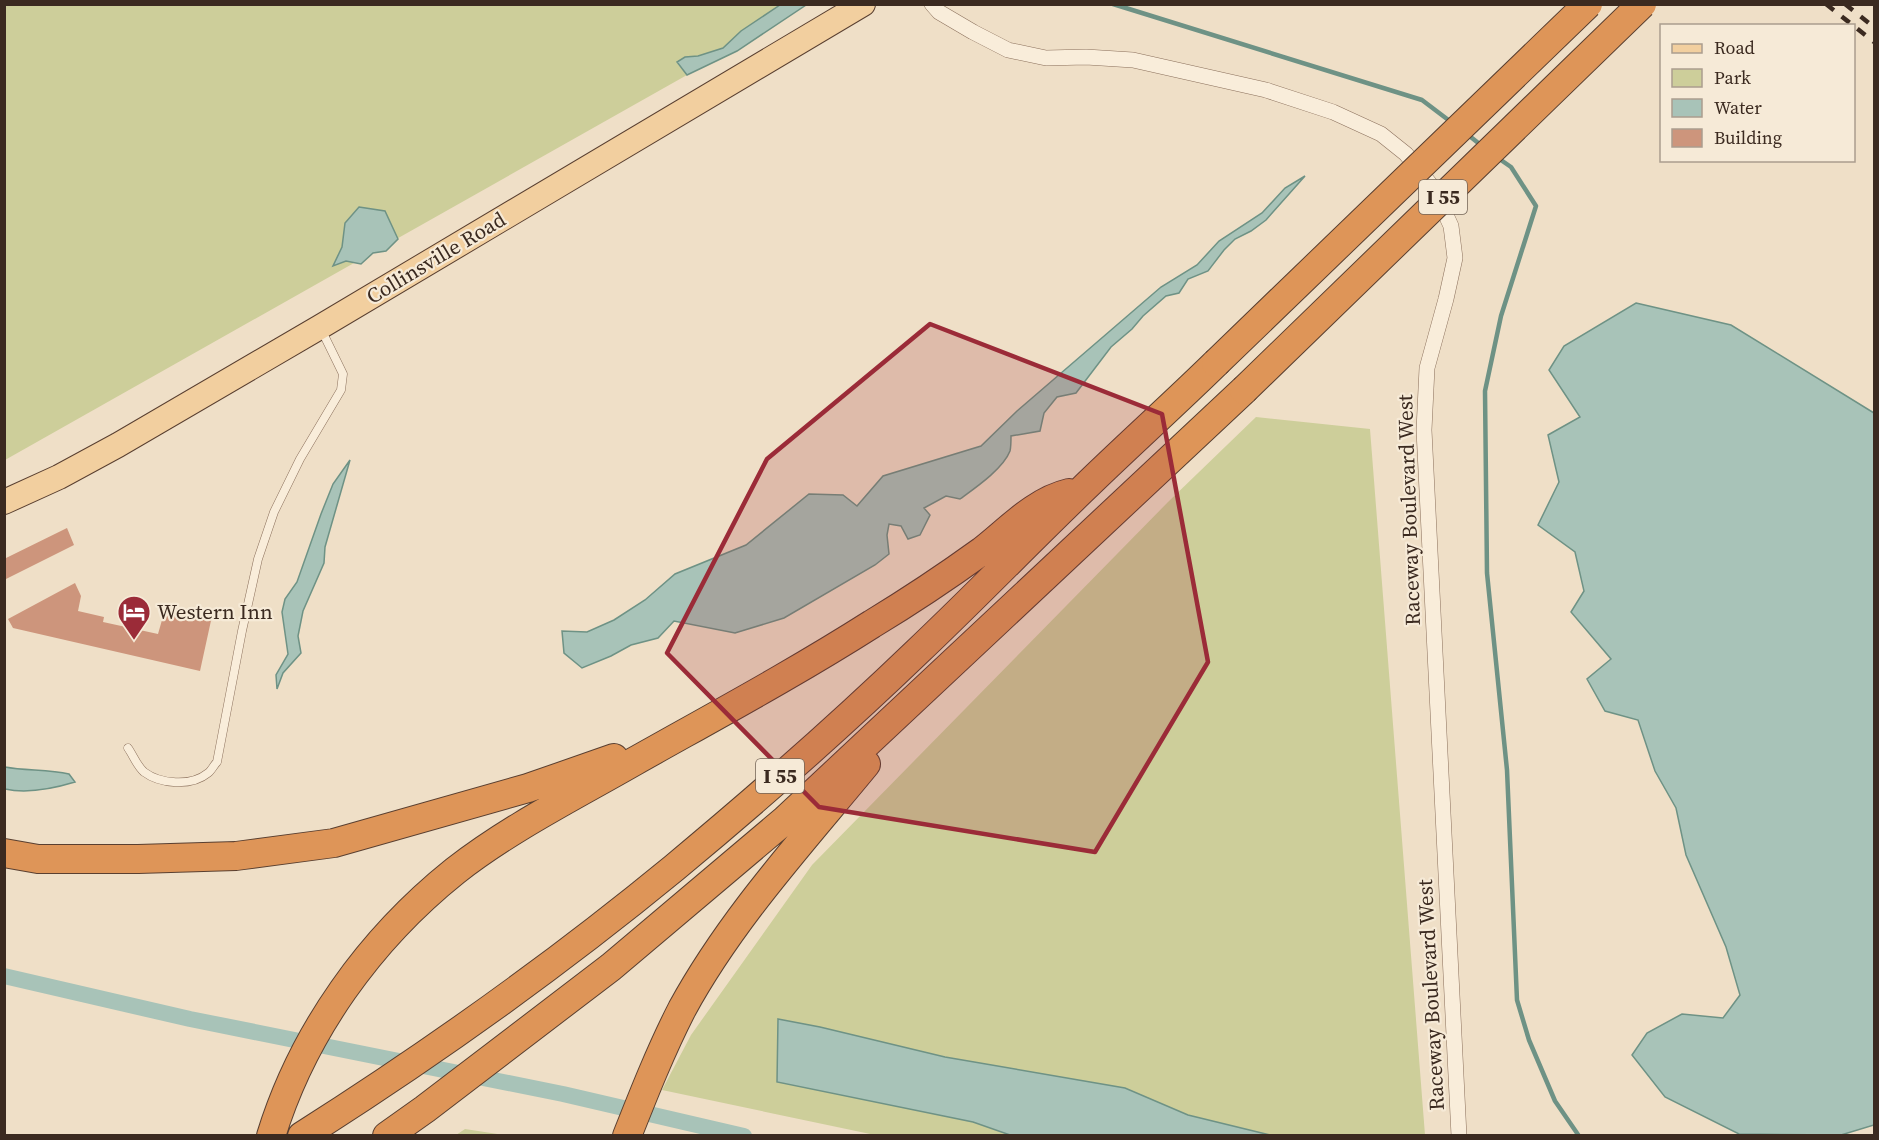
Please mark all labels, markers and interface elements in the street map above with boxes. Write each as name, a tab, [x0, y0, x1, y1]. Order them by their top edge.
legend	[1660, 24, 1855, 162]
text: Road	[1714, 35, 1755, 60]
text: Park	[1714, 65, 1751, 90]
text: Water	[1714, 95, 1762, 120]
text: Building	[1714, 125, 1782, 150]
road number: I 55	[1419, 180, 1467, 214]
street label: Collinsville Road	[361, 204, 511, 311]
street label: Raceway Boulevard West	[1390, 394, 1427, 626]
hotel icon: Western Inn	[116, 594, 152, 641]
place label: Western Inn	[157, 597, 273, 626]
road number: I 55	[756, 759, 804, 793]
street label: Raceway Boulevard West	[1410, 878, 1451, 1111]

